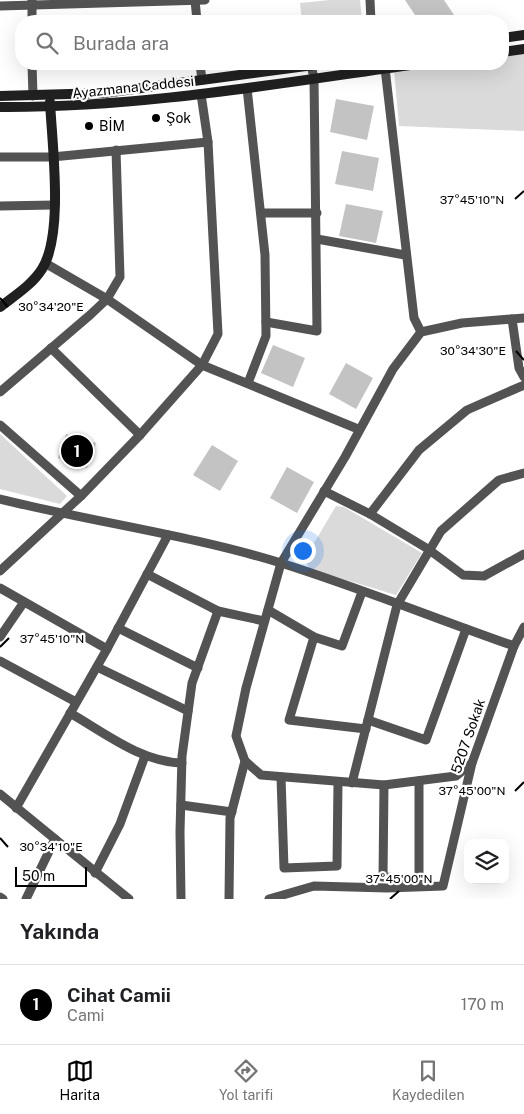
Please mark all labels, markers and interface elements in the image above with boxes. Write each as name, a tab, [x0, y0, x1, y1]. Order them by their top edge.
search box	[15, 15, 509, 70]
icon: search	[33, 29, 61, 57]
text: Burada ara	[73, 32, 169, 54]
street label: Ayazmana Caddesi	[71, 73, 195, 101]
place label: Şok	[166, 110, 191, 126]
marker: Şok	[150, 112, 162, 124]
place label: BİM	[99, 116, 125, 134]
marker: BİM	[83, 120, 95, 132]
text: 37°45'10"N	[440, 193, 504, 207]
text: 30°34'20"E	[18, 300, 84, 314]
text: 30°34'30"E	[440, 344, 506, 358]
pin: 1	[61, 432, 93, 470]
your location	[290, 538, 316, 564]
text: 37°45'10"N	[20, 632, 84, 646]
street label: 5207 Sokak	[448, 696, 488, 775]
text: 37°45'00"N	[439, 784, 505, 798]
map controls	[464, 839, 509, 884]
button: layers	[464, 839, 509, 884]
text: 30°34'10"E	[19, 840, 83, 854]
scale bar	[15, 864, 88, 887]
text: 50 m	[22, 868, 55, 884]
text: 37°45'00"N	[366, 872, 432, 886]
text: Yakında	[20, 919, 99, 944]
text: Cihat Camii	[67, 984, 171, 1006]
text: 1	[33, 995, 39, 1014]
text: 170 m	[461, 995, 504, 1014]
text: Cami	[67, 1006, 104, 1025]
tab: Harita	[60, 1057, 100, 1103]
tab: Yol tarifi	[219, 1057, 273, 1103]
tab: Kaydedilen	[392, 1057, 464, 1103]

